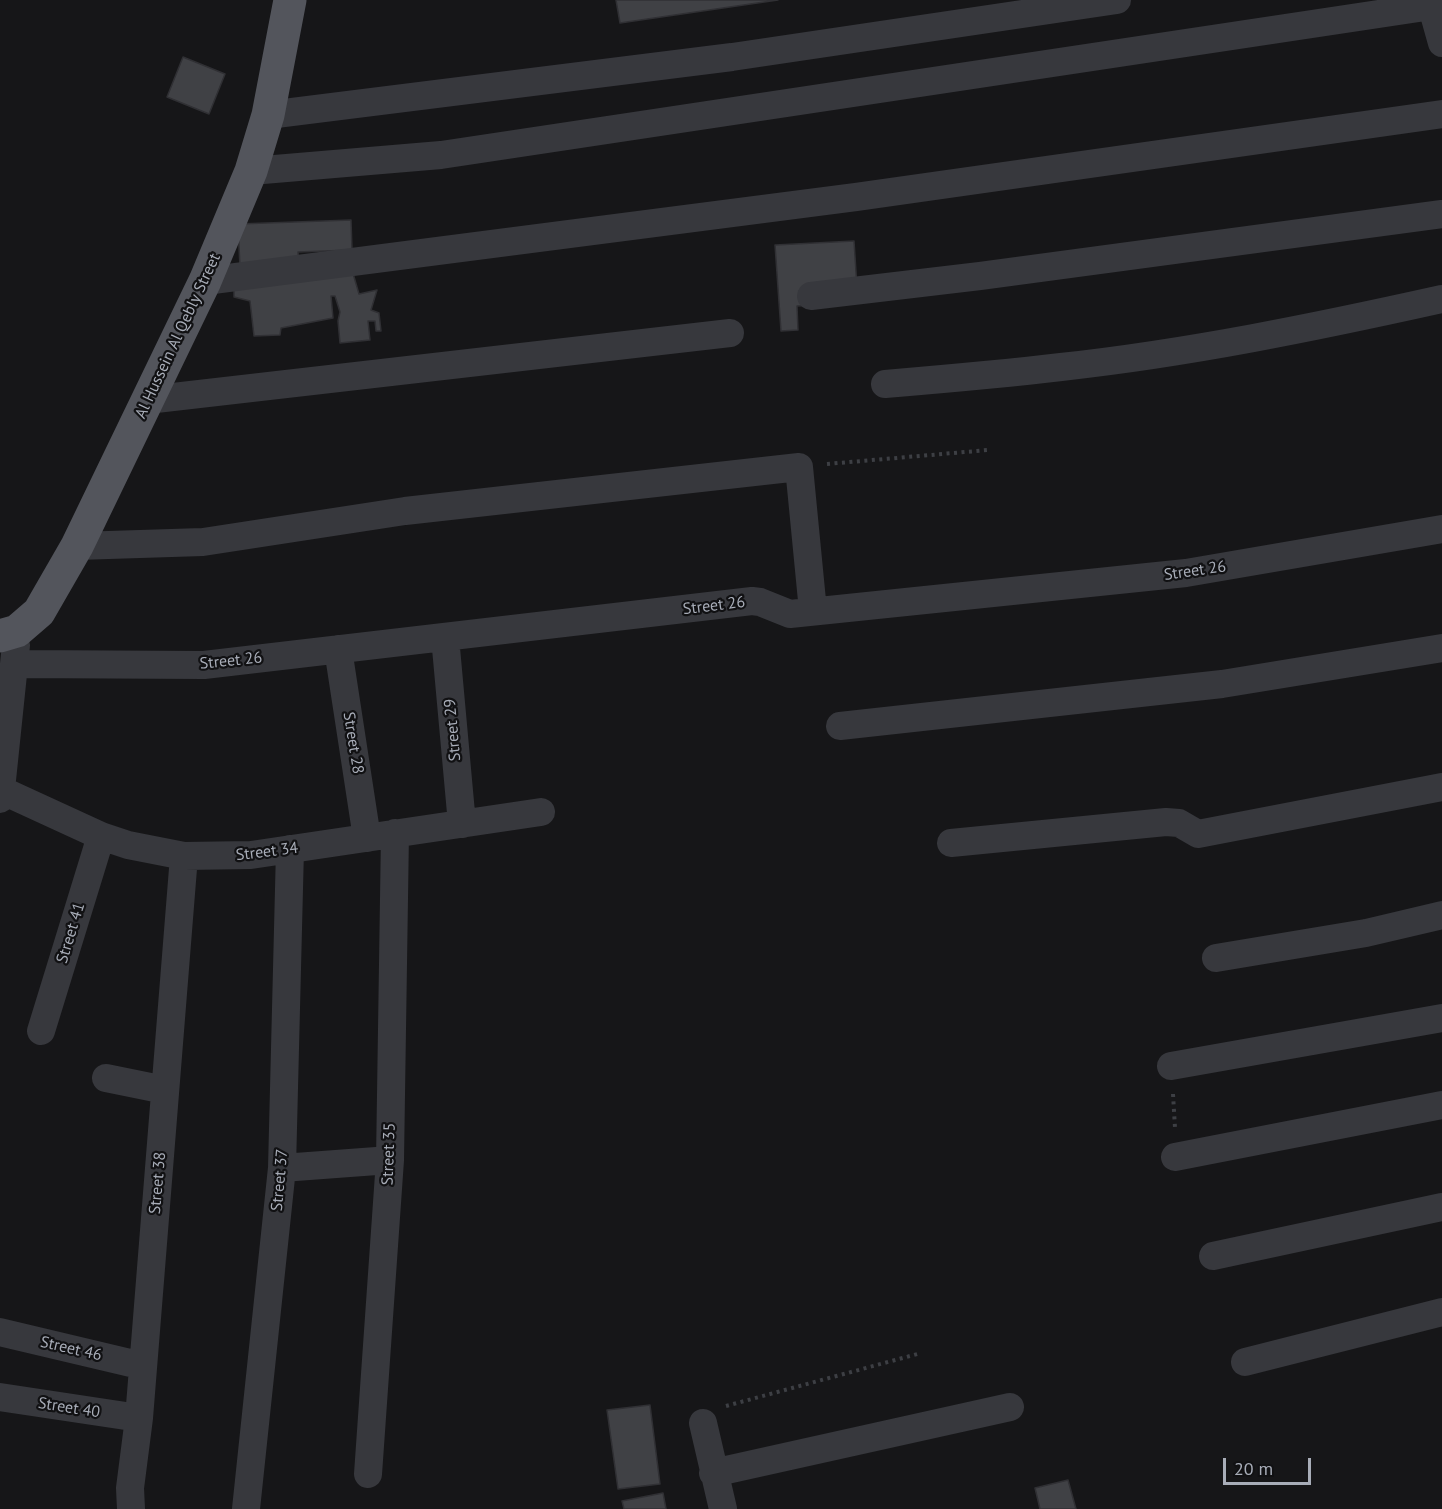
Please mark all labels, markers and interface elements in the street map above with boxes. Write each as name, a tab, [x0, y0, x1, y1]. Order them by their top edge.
street label: Al Hussein Al Qebly Street	[131, 250, 225, 422]
street label: Street 26	[1163, 557, 1227, 585]
street label: Street 26	[682, 593, 746, 619]
street label: Street 26	[199, 648, 263, 674]
street label: Street 29	[441, 698, 465, 762]
street label: Street 28	[339, 711, 367, 775]
street label: Street 34	[235, 839, 299, 865]
street label: Street 41	[53, 900, 89, 966]
street label: Street 35	[378, 1122, 400, 1186]
street label: Street 37	[268, 1148, 292, 1212]
street label: Street 38	[146, 1151, 170, 1215]
street label: Street 46	[38, 1333, 104, 1365]
street label: Street 40	[37, 1394, 101, 1422]
scale bar	[1226, 1446, 1314, 1484]
text: 20 m	[1234, 1457, 1273, 1480]

